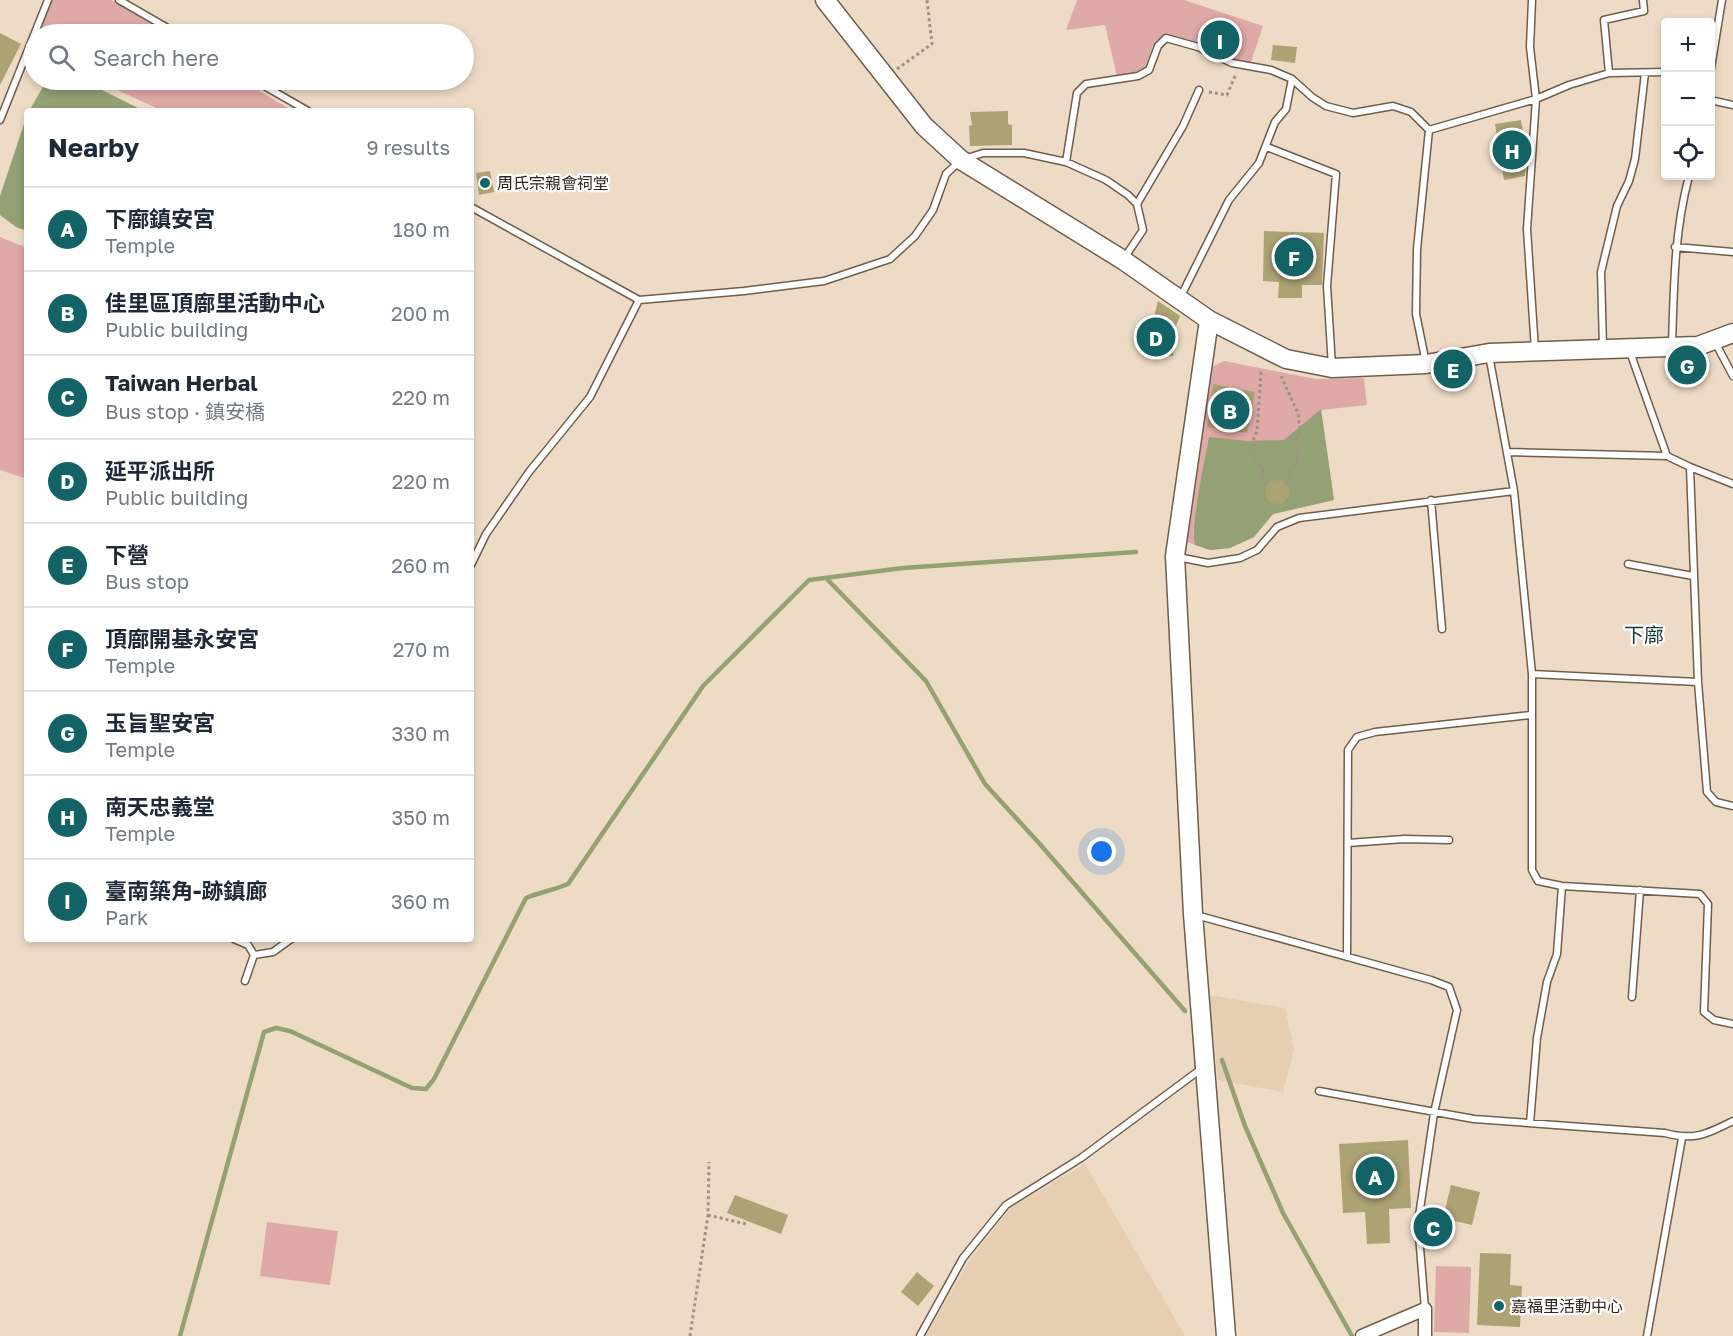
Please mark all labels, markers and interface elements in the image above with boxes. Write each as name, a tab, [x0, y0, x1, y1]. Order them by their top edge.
pin: I	[1200, 18, 1240, 63]
map controls	[1661, 18, 1715, 180]
button: +	[1661, 18, 1715, 72]
search box	[24, 24, 474, 90]
icon: search	[45, 41, 78, 74]
text: Search here	[93, 44, 219, 71]
button: −	[1661, 72, 1715, 126]
button: locate	[1661, 126, 1715, 180]
pin: H	[1492, 128, 1532, 172]
text: Nearby	[48, 132, 139, 163]
text: 9 results	[366, 135, 450, 159]
place label: 周氏宗親會祠堂	[497, 173, 609, 193]
marker: 周氏宗親會祠堂	[478, 176, 492, 190]
text: 下廍鎮安宮	[105, 205, 215, 232]
text: A	[60, 217, 75, 241]
text: 180 m	[393, 217, 450, 241]
text: Temple	[105, 233, 175, 257]
pin: F	[1274, 234, 1314, 280]
text: 佳里區頂廍里活動中心	[105, 289, 325, 316]
text: B	[60, 301, 75, 325]
text: 200 m	[391, 301, 450, 325]
pin: D	[1136, 314, 1176, 360]
text: Public building	[105, 317, 248, 341]
pin: G	[1668, 342, 1706, 388]
pin: E	[1434, 346, 1472, 392]
text: Taiwan Herbal	[105, 369, 258, 396]
text: C	[60, 385, 75, 409]
text: 220 m	[392, 385, 450, 409]
pin: B	[1210, 388, 1250, 432]
text: Bus stop · 鎮安橋	[105, 399, 265, 423]
text: 延平派出所	[105, 457, 215, 484]
text: D	[60, 469, 75, 493]
text: 220 m	[392, 469, 450, 493]
text: Public building	[105, 485, 248, 509]
text: 下營	[105, 541, 149, 568]
text: E	[61, 553, 74, 577]
text: 260 m	[391, 553, 450, 577]
text: Bus stop	[105, 569, 189, 593]
district label: 下廍	[1624, 622, 1664, 646]
text: 頂廍開基永安宮	[105, 625, 259, 652]
text: F	[62, 637, 73, 661]
text: 270 m	[393, 637, 450, 661]
text: Temple	[105, 653, 175, 677]
text: 玉旨聖安宮	[105, 709, 215, 736]
text: G	[60, 721, 75, 745]
text: 330 m	[392, 721, 450, 745]
text: Temple	[105, 737, 175, 761]
text: 南天忠義堂	[105, 793, 215, 820]
text: H	[60, 805, 75, 829]
text: 350 m	[392, 805, 450, 829]
text: Temple	[105, 821, 175, 845]
your location	[1087, 837, 1116, 866]
text: 臺南築角-跡鎮廊	[105, 877, 267, 904]
text: I	[64, 889, 71, 913]
text: 360 m	[391, 889, 450, 913]
text: Park	[105, 905, 148, 929]
pin: A	[1356, 1154, 1394, 1198]
pin: C	[1414, 1204, 1452, 1250]
place label: 嘉福里活動中心	[1511, 1296, 1623, 1316]
marker: 嘉福里活動中心	[1492, 1299, 1506, 1313]

